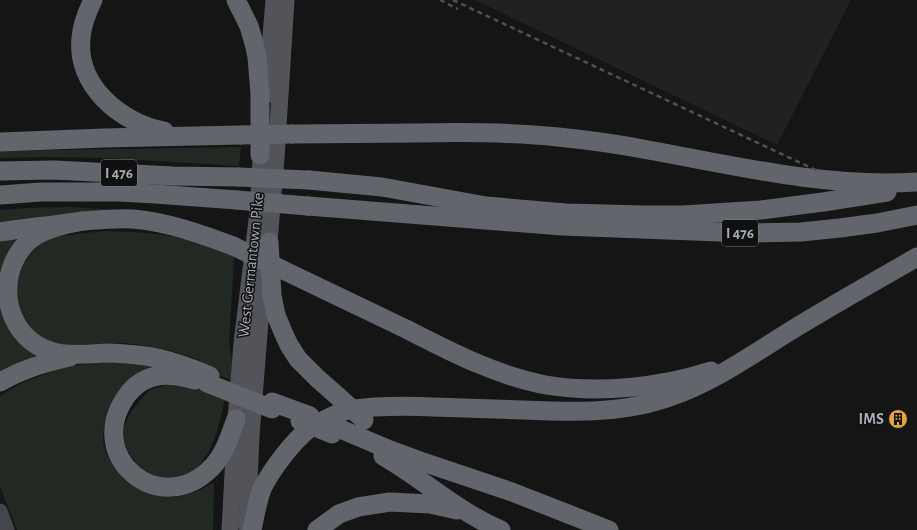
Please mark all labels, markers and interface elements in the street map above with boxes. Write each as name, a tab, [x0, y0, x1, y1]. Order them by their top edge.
road number: I 476	[101, 160, 137, 186]
street label: West Germantown Pike	[235, 192, 267, 338]
road number: I 476	[722, 220, 758, 246]
building icon: IMS	[887, 408, 909, 430]
place label: IMS	[859, 411, 884, 427]

